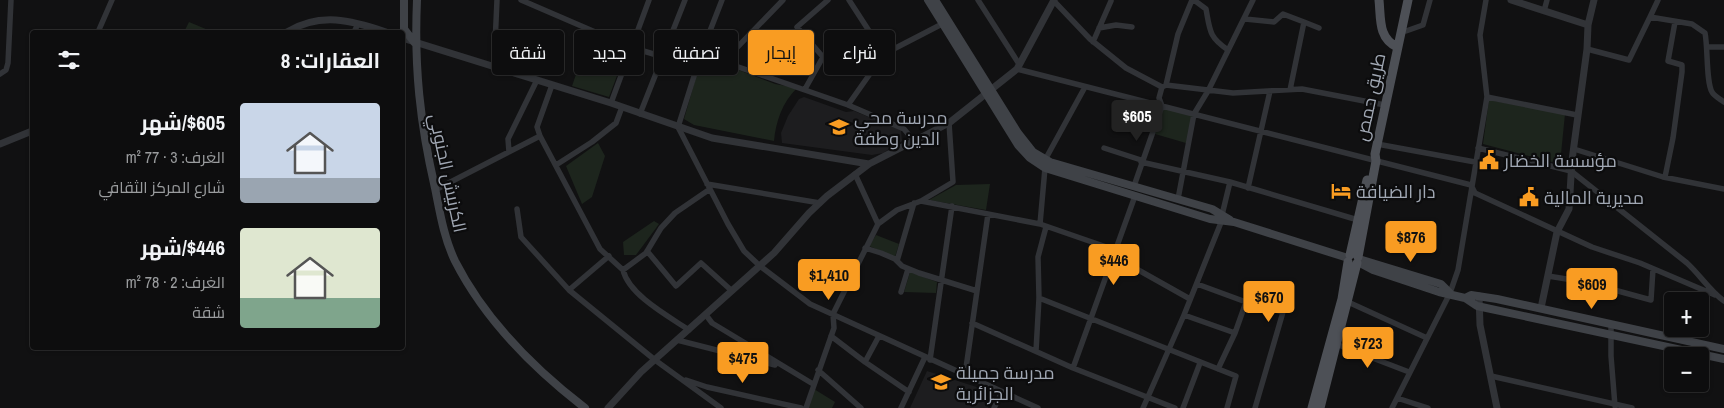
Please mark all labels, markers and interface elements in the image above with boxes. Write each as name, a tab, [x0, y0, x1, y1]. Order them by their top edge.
chip: شقة	[492, 30, 564, 75]
chip: جديد	[574, 30, 644, 75]
chip: تصفية	[654, 30, 738, 75]
chip: إيجار	[748, 30, 814, 75]
chip: شراء	[824, 30, 895, 75]
icon: filters	[55, 46, 83, 74]
text: العقارات: 8	[281, 46, 380, 75]
street label: طريق حمص	[1348, 51, 1392, 143]
pin: $605	[1107, 100, 1167, 142]
place label: مدرسة محي الدين وطفة	[854, 105, 948, 151]
text: $605	[1122, 105, 1152, 127]
text: $605/شهر	[141, 108, 225, 137]
street label: الكرنيش الجنوبي	[421, 111, 473, 235]
school or university icon: مدرسة محي الدين وطفة	[828, 116, 850, 138]
icon: home	[280, 123, 340, 183]
text: الغرف: 3 · 77 m²	[126, 146, 225, 168]
place label: مؤسسة الخضار	[1503, 148, 1617, 173]
public building icon: مؤسسة الخضار	[1478, 149, 1500, 171]
text: شارع المركز الثقافي	[99, 176, 225, 198]
place label: دار الضيافة	[1356, 179, 1435, 204]
hotel icon: دار الضيافة	[1330, 180, 1352, 202]
place label: مديرية المالية	[1544, 185, 1644, 210]
public building icon: مديرية المالية	[1518, 186, 1540, 208]
pin: $876	[1381, 220, 1441, 263]
text: $876	[1396, 226, 1426, 248]
text: $446/شهر	[141, 233, 225, 262]
pin: $446	[1084, 244, 1144, 286]
icon: home	[280, 248, 340, 308]
text: $446	[1099, 249, 1129, 271]
pin: $1,410	[788, 258, 870, 301]
text: $1,410	[809, 264, 849, 286]
pin: $609	[1562, 268, 1622, 310]
text: الغرف: 2 · 78 m²	[126, 271, 225, 293]
text: $609	[1577, 273, 1607, 295]
pin: $670	[1239, 280, 1299, 323]
text: $670	[1254, 286, 1284, 308]
map controls	[1664, 292, 1709, 392]
button: +	[1664, 292, 1709, 337]
text: شقة	[192, 301, 225, 323]
pin: $723	[1338, 326, 1398, 369]
text: $723	[1353, 332, 1383, 354]
pin: $475	[713, 342, 773, 384]
text: $475	[728, 347, 758, 369]
button: −	[1664, 347, 1709, 392]
place label: مدرسة جميلة الجزائرية	[956, 360, 1055, 406]
school or university icon: مدرسة جميلة الجزائرية	[930, 371, 952, 393]

